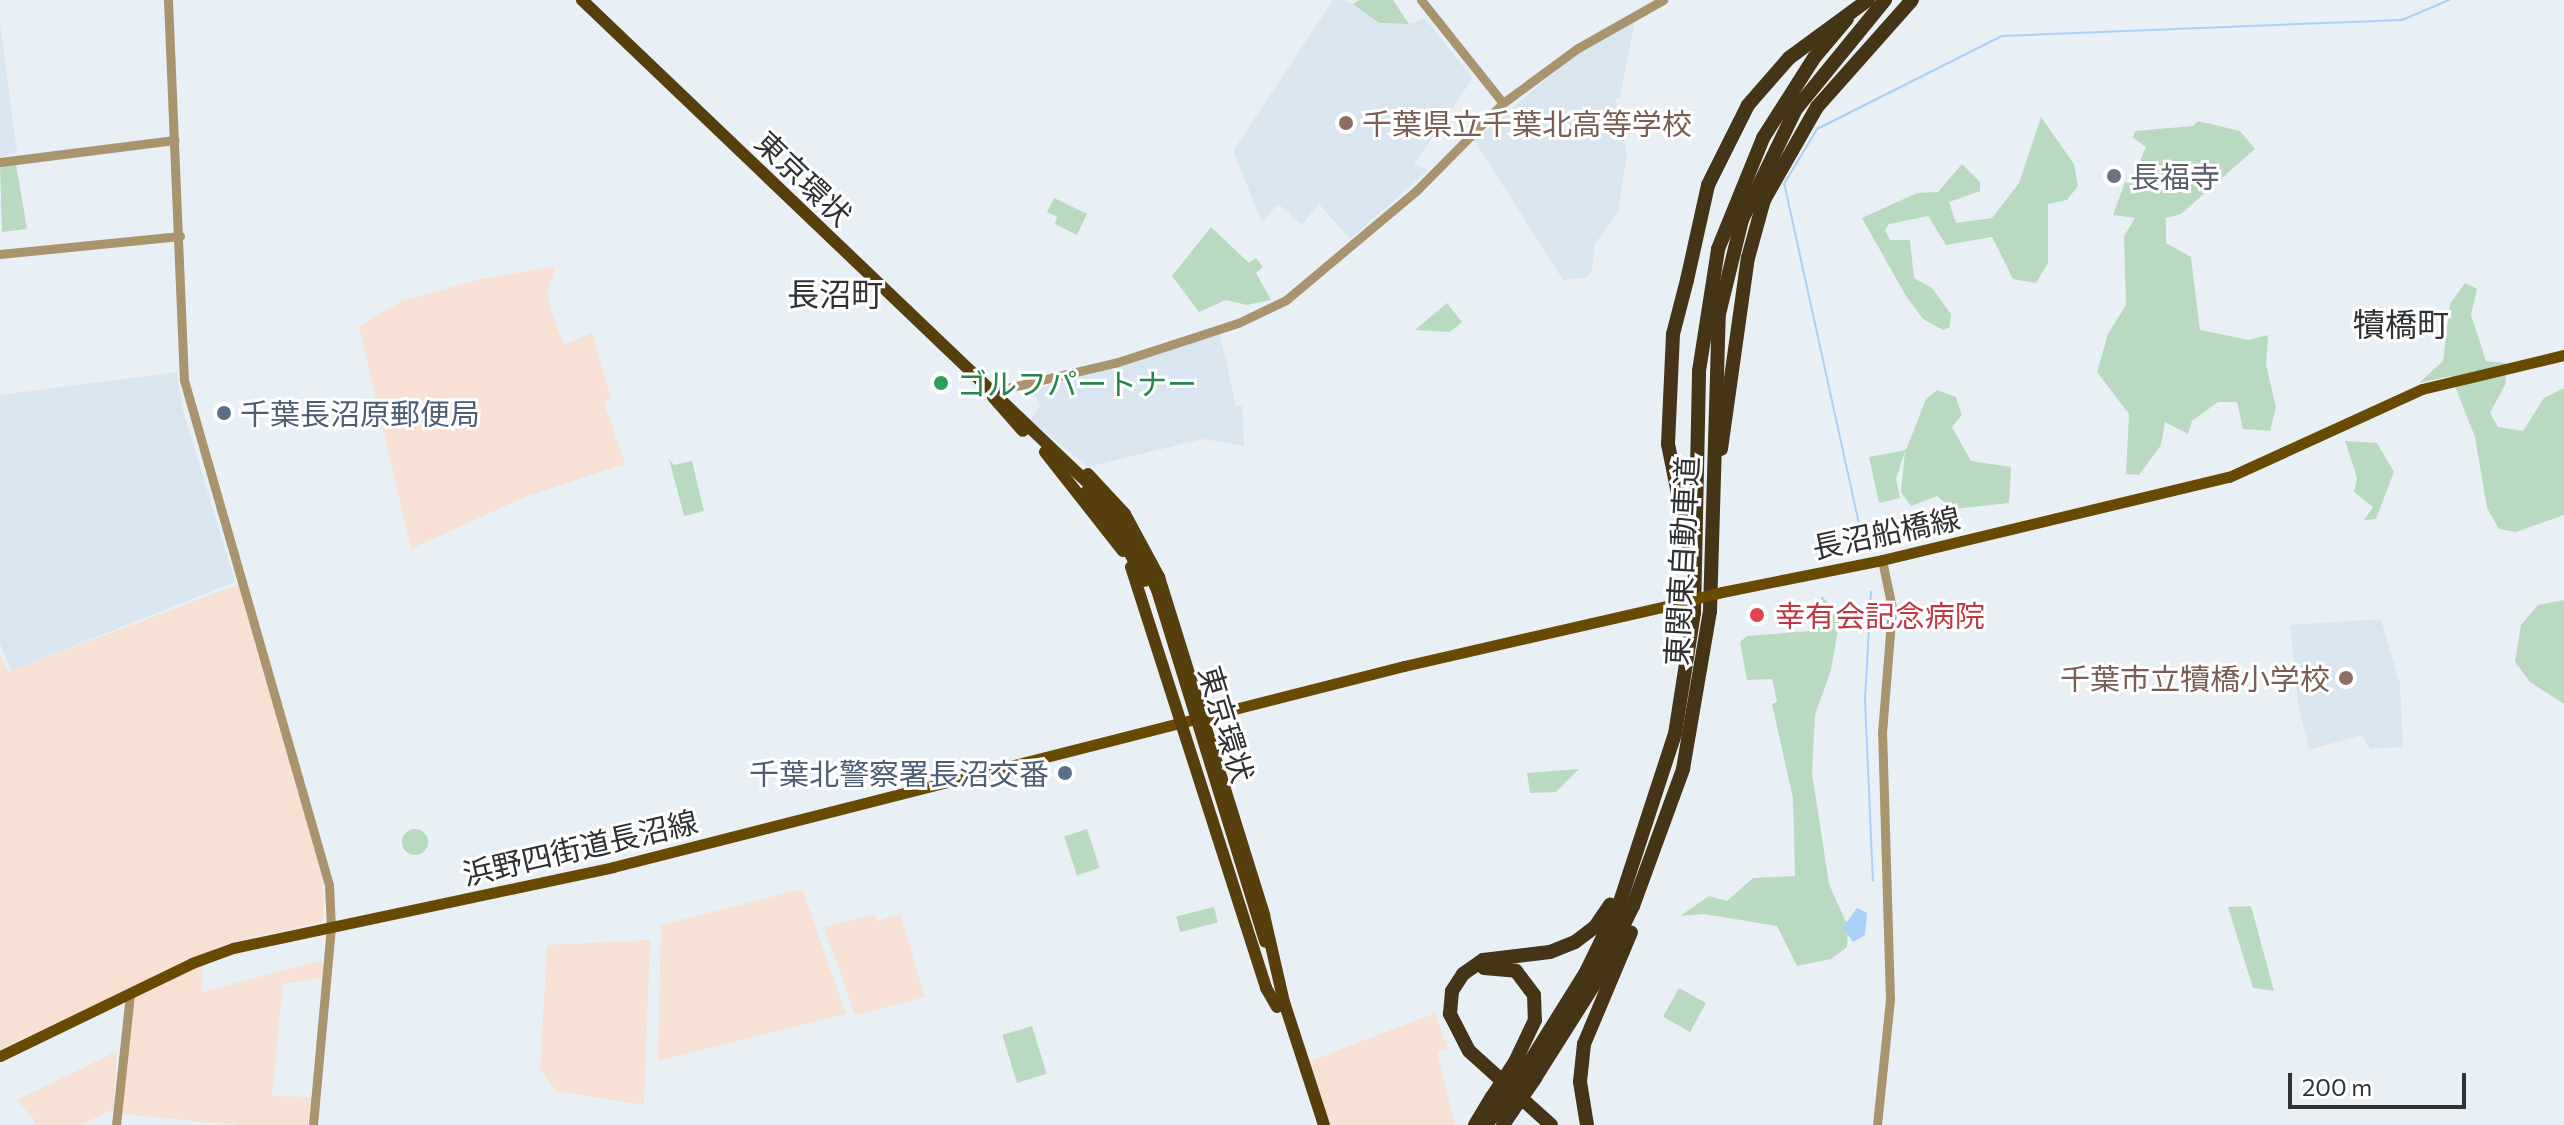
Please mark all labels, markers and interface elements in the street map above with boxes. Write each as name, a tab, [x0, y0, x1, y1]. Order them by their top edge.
place label: 千葉県立千葉北高等学校	[1362, 105, 1692, 141]
marker: 千葉県立千葉北高等学校	[1337, 114, 1355, 132]
street label: 東京環状	[748, 123, 860, 233]
place label: 長福寺	[2130, 158, 2220, 194]
marker: 長福寺	[2105, 167, 2123, 185]
district label: 長沼町	[787, 274, 883, 312]
district label: 犢橋町	[2353, 304, 2449, 342]
place label: ゴルフパートナー	[957, 365, 1197, 401]
marker: ゴルフパートナー	[932, 374, 950, 392]
place label: 千葉長沼原郵便局	[240, 395, 480, 431]
marker: 千葉長沼原郵便局	[215, 404, 233, 422]
street label: 東関東自動車道	[1658, 455, 1704, 667]
street label: 長沼船橋線	[1809, 499, 1963, 565]
place label: 幸有会記念病院	[1775, 597, 1985, 633]
marker: 幸有会記念病院	[1746, 604, 1768, 626]
place label: 千葉市立犢橋小学校	[2060, 660, 2330, 696]
street label: 東京環状	[1192, 661, 1262, 787]
marker: 千葉市立犢橋小学校	[2337, 669, 2355, 687]
place label: 千葉北警察署長沼交番	[749, 755, 1049, 791]
marker: 千葉北警察署長沼交番	[1056, 764, 1074, 782]
street label: 浜野四街道長沼線	[459, 802, 701, 892]
scale bar	[2292, 1057, 2470, 1107]
text: 200 m	[2302, 1072, 2372, 1101]

